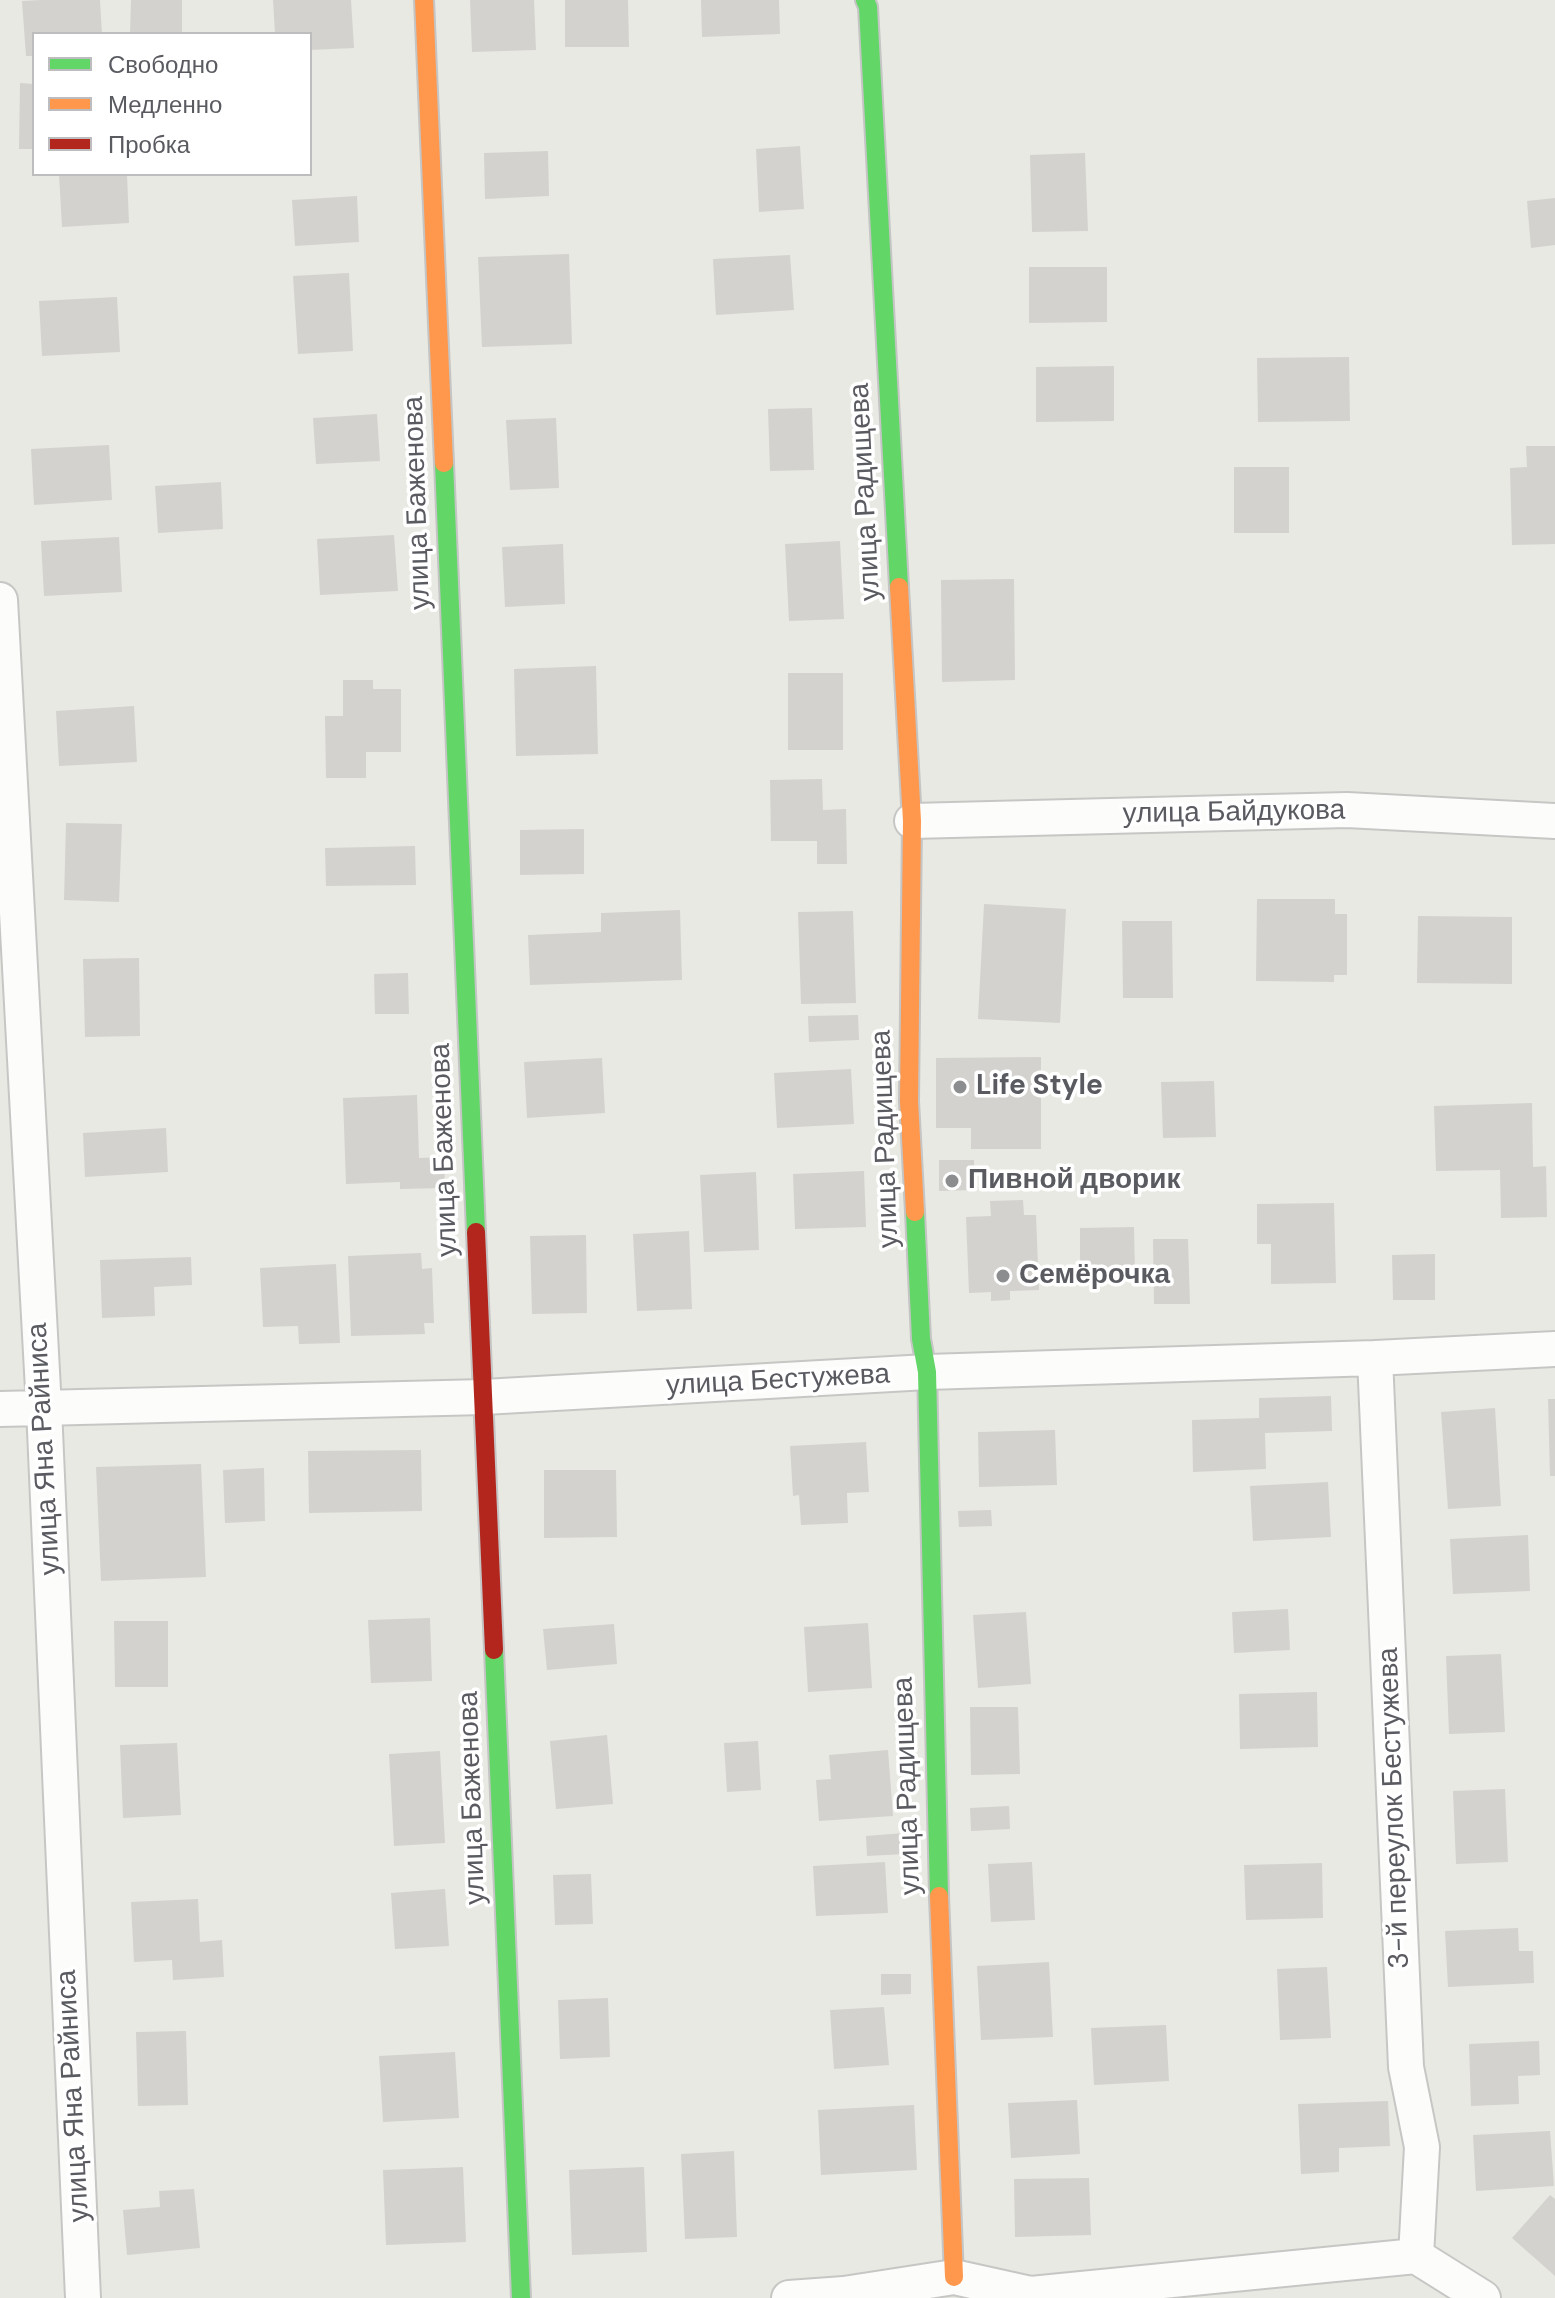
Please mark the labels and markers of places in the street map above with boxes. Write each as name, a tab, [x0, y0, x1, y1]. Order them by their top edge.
place label: Life Style	[976, 1070, 1103, 1104]
marker: Life Style	[951, 1078, 969, 1096]
place label: Пивной дворик	[968, 1164, 1180, 1198]
marker: Пивной дворик	[943, 1172, 961, 1190]
place label: Семёрочка	[1019, 1259, 1170, 1293]
marker: Семёрочка	[994, 1267, 1012, 1285]

